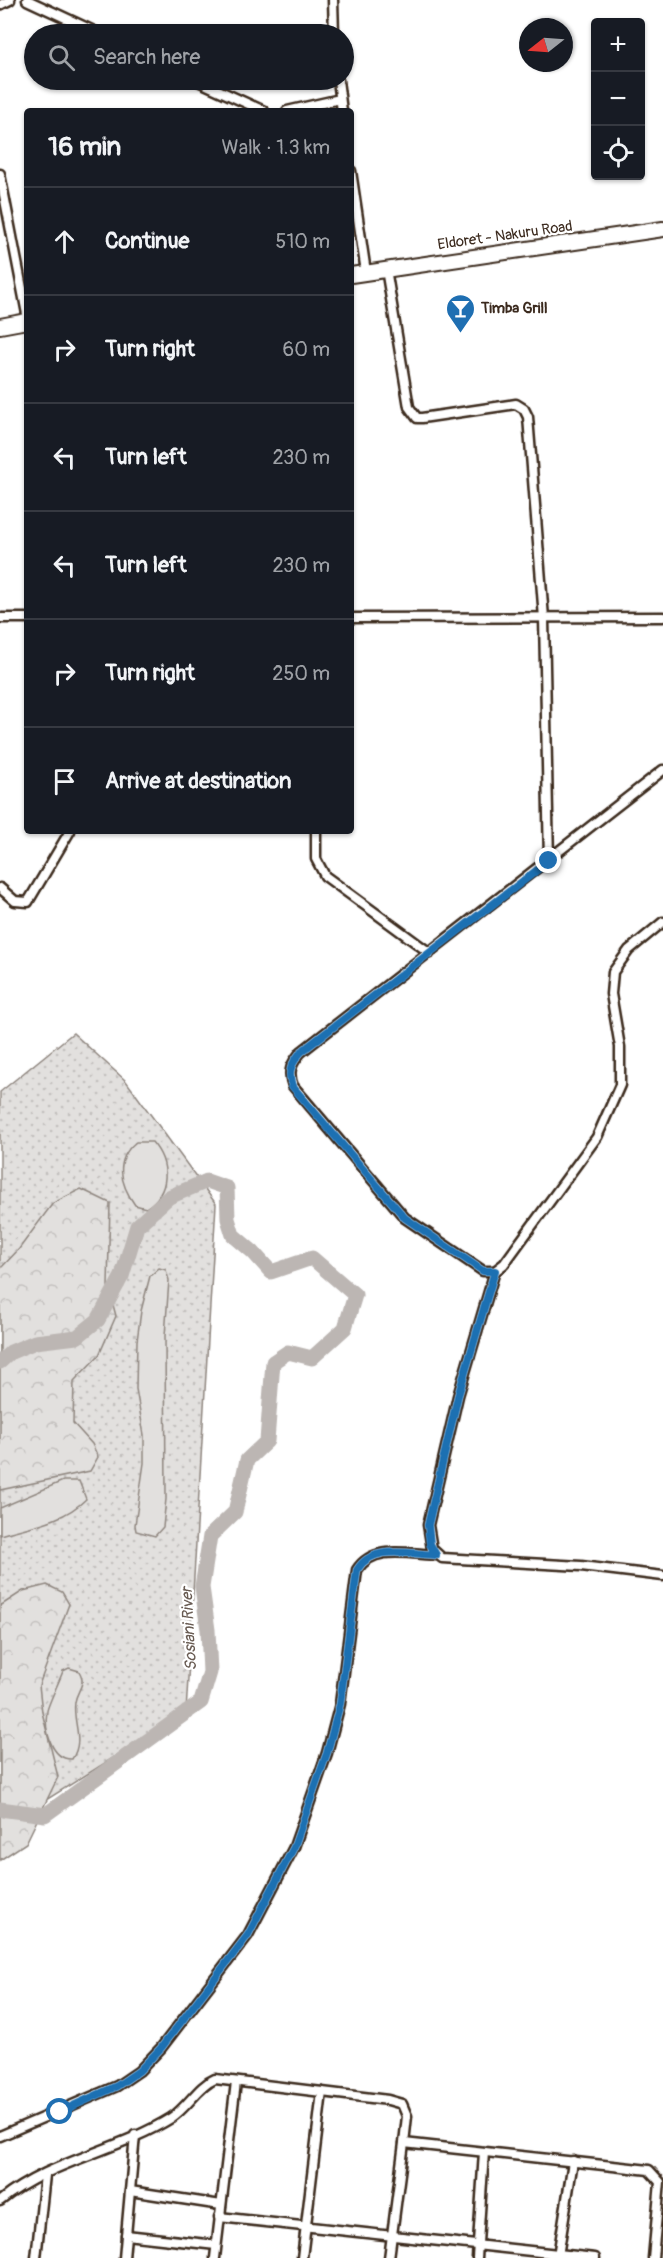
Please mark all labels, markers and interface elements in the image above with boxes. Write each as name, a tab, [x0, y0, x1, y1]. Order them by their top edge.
north arrow	[519, 18, 573, 72]
map controls	[591, 18, 645, 180]
button: +	[591, 18, 645, 72]
search box	[24, 24, 354, 90]
icon: search	[45, 41, 78, 74]
text: Search here	[93, 43, 200, 71]
button: −	[591, 72, 645, 126]
button: locate	[591, 126, 645, 180]
text: 16 min	[48, 131, 121, 163]
text: Walk · 1.3 km	[222, 135, 330, 160]
street label: Eldoret - Nakuru Road	[436, 217, 574, 254]
icon: ahead	[48, 225, 81, 258]
text: Continue	[105, 227, 189, 255]
text: 510 m	[276, 229, 330, 254]
bar icon: Timba Grill	[444, 292, 476, 334]
place label: Timba Grill	[480, 299, 548, 318]
icon: right	[48, 333, 81, 366]
text: Turn right	[105, 335, 195, 363]
text: 60 m	[283, 337, 330, 362]
icon: left	[48, 441, 81, 474]
text: Turn left	[105, 443, 187, 471]
text: 230 m	[273, 445, 330, 470]
icon: left	[48, 549, 81, 582]
text: Turn left	[105, 551, 187, 579]
text: 230 m	[273, 553, 330, 578]
icon: right	[48, 657, 81, 690]
text: Turn right	[105, 659, 195, 687]
text: 250 m	[272, 661, 330, 686]
icon: arrive	[48, 765, 81, 798]
text: Arrive at destination	[105, 767, 291, 795]
route end	[535, 847, 561, 873]
water label: Sosiani River	[177, 1584, 201, 1671]
route start	[46, 2098, 72, 2124]

